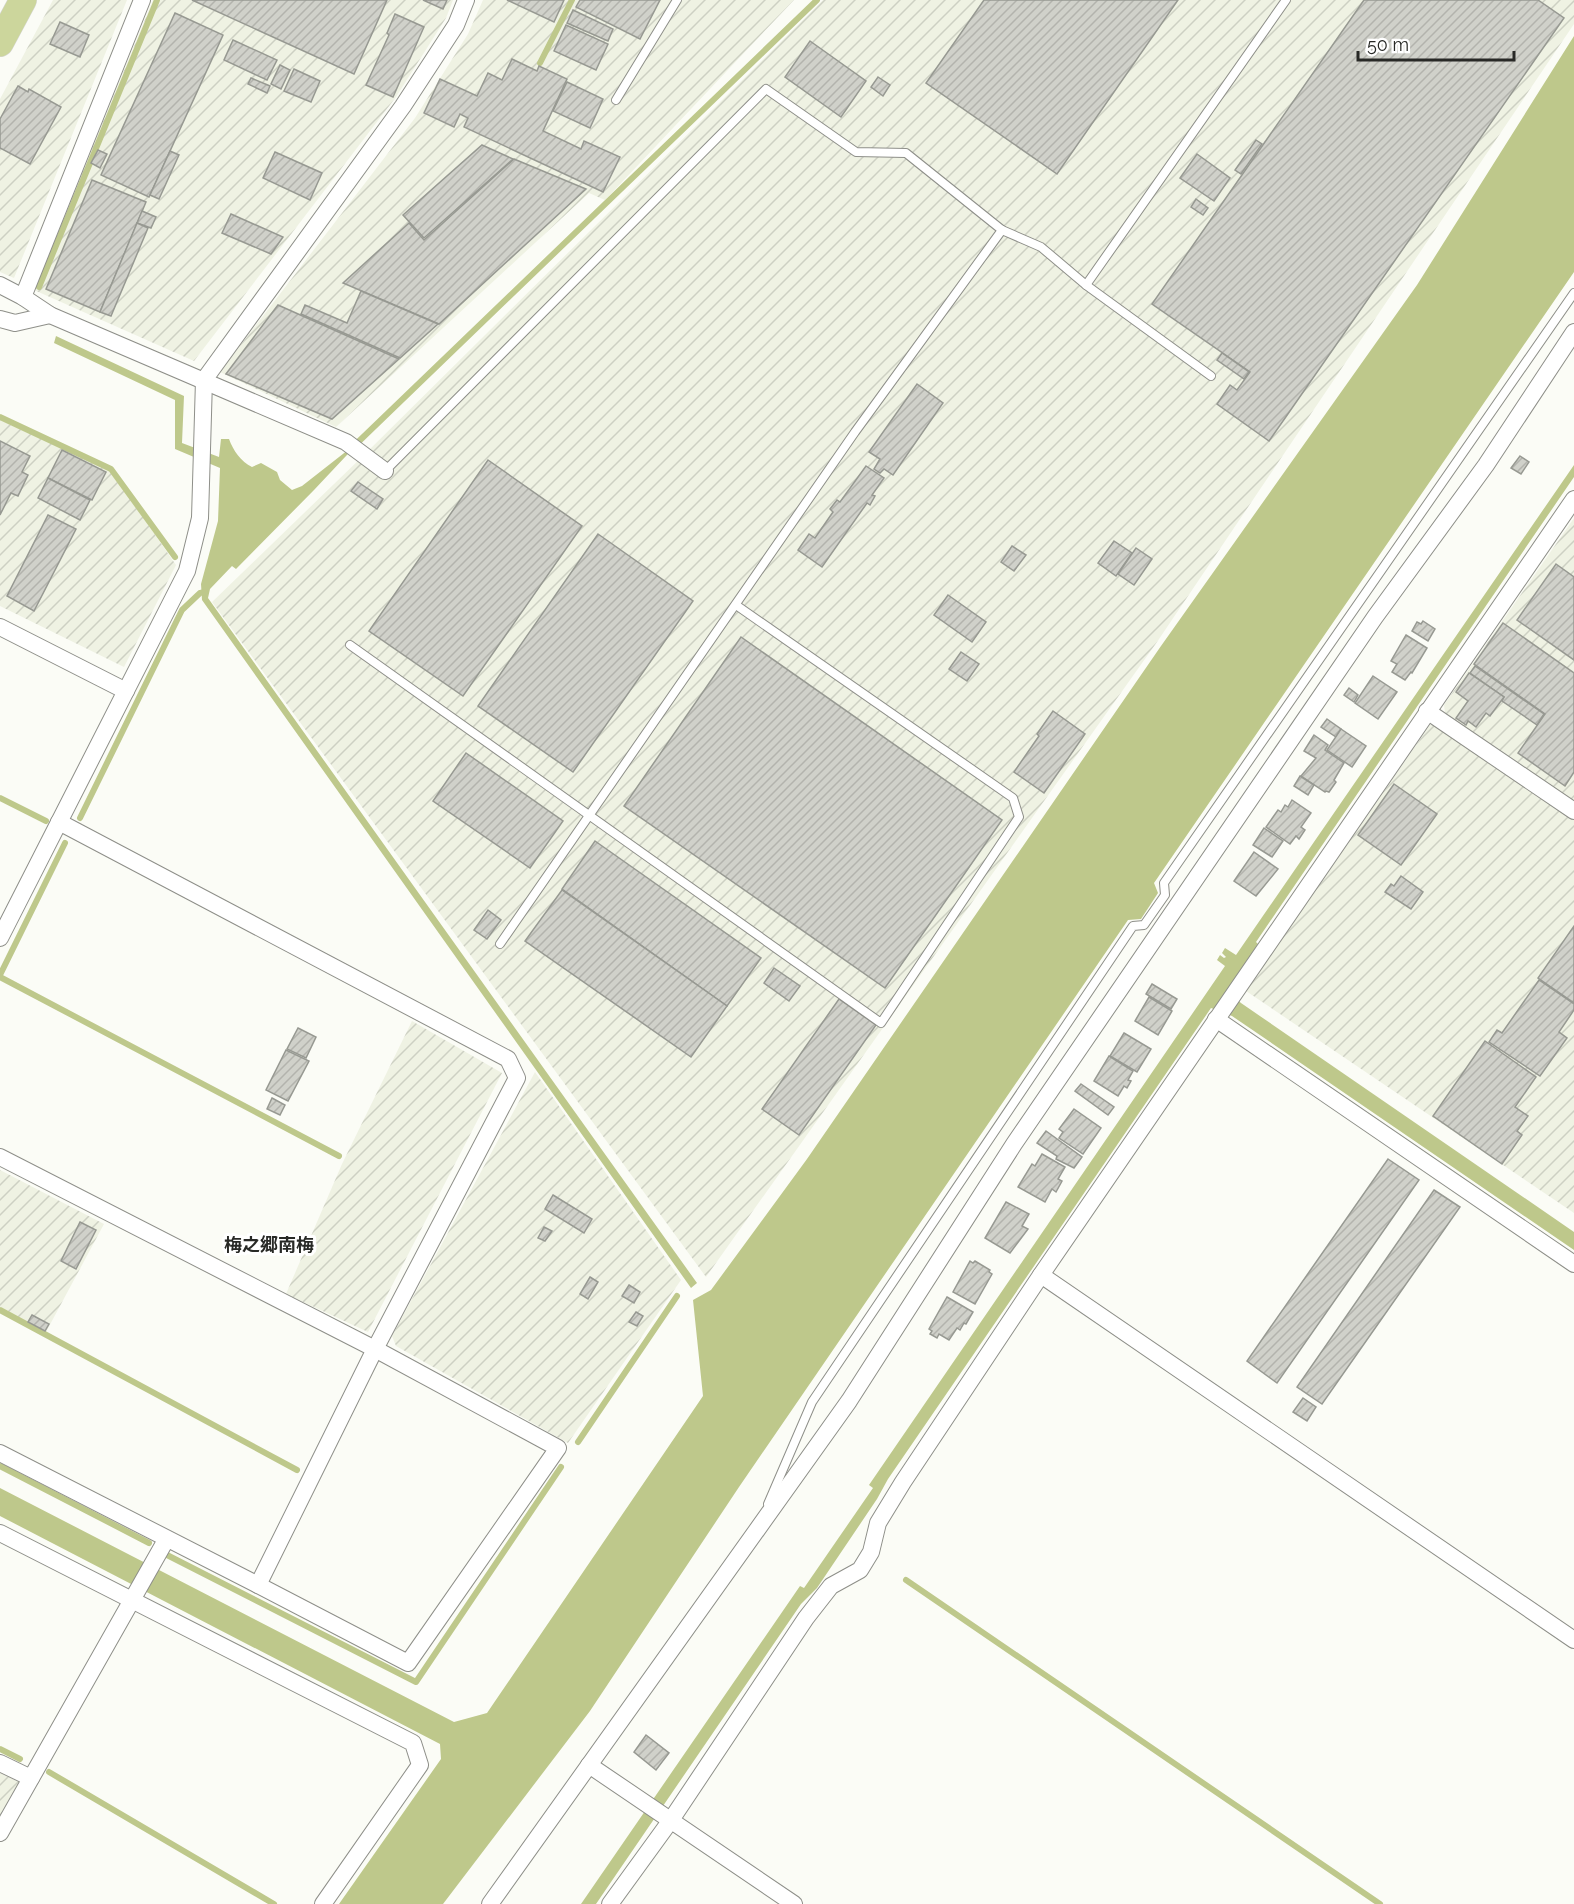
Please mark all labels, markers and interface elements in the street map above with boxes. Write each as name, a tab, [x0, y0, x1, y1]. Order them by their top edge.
scale bar	[1358, 24, 1514, 62]
text: 50 m	[1367, 34, 1409, 55]
district label: 梅之郷南梅	[224, 1234, 314, 1255]

